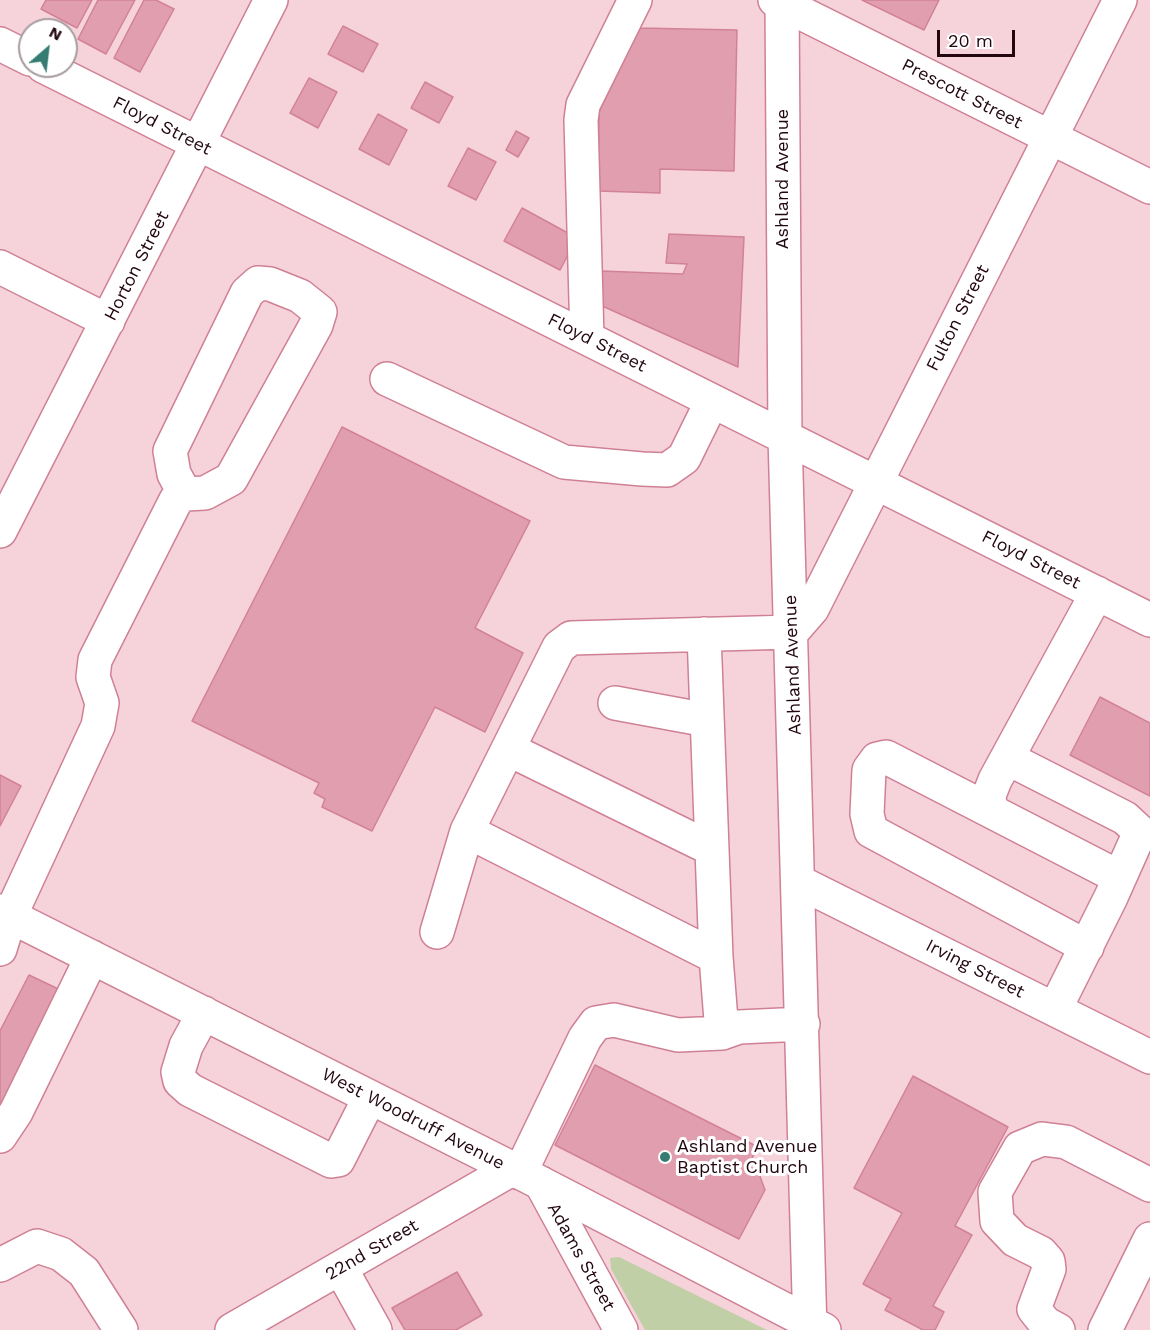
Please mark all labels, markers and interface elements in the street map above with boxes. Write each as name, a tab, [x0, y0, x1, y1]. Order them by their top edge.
north arrow	[18, 18, 78, 78]
scale bar	[940, 18, 1018, 56]
text: N	[46, 22, 65, 45]
text: 20 m	[948, 30, 993, 51]
street label: Prescott Street	[898, 54, 1026, 134]
street label: Floyd Street	[109, 92, 215, 160]
street label: Ashland Avenue	[772, 109, 794, 249]
street label: Horton Street	[100, 207, 174, 325]
street label: Fulton Street	[922, 261, 994, 375]
street label: Floyd Street	[544, 309, 650, 377]
street label: Floyd Street	[978, 526, 1084, 594]
street label: Ashland Avenue	[780, 594, 806, 736]
street label: Irving Street	[922, 935, 1028, 1003]
street label: West Woodruff Avenue	[318, 1063, 508, 1175]
place label: Ashland Avenue Baptist Church	[677, 1136, 817, 1178]
marker: Ashland Avenue Baptist Church	[658, 1150, 672, 1164]
street label: Adams Street	[542, 1199, 620, 1315]
street label: 22nd Street	[322, 1215, 422, 1285]

